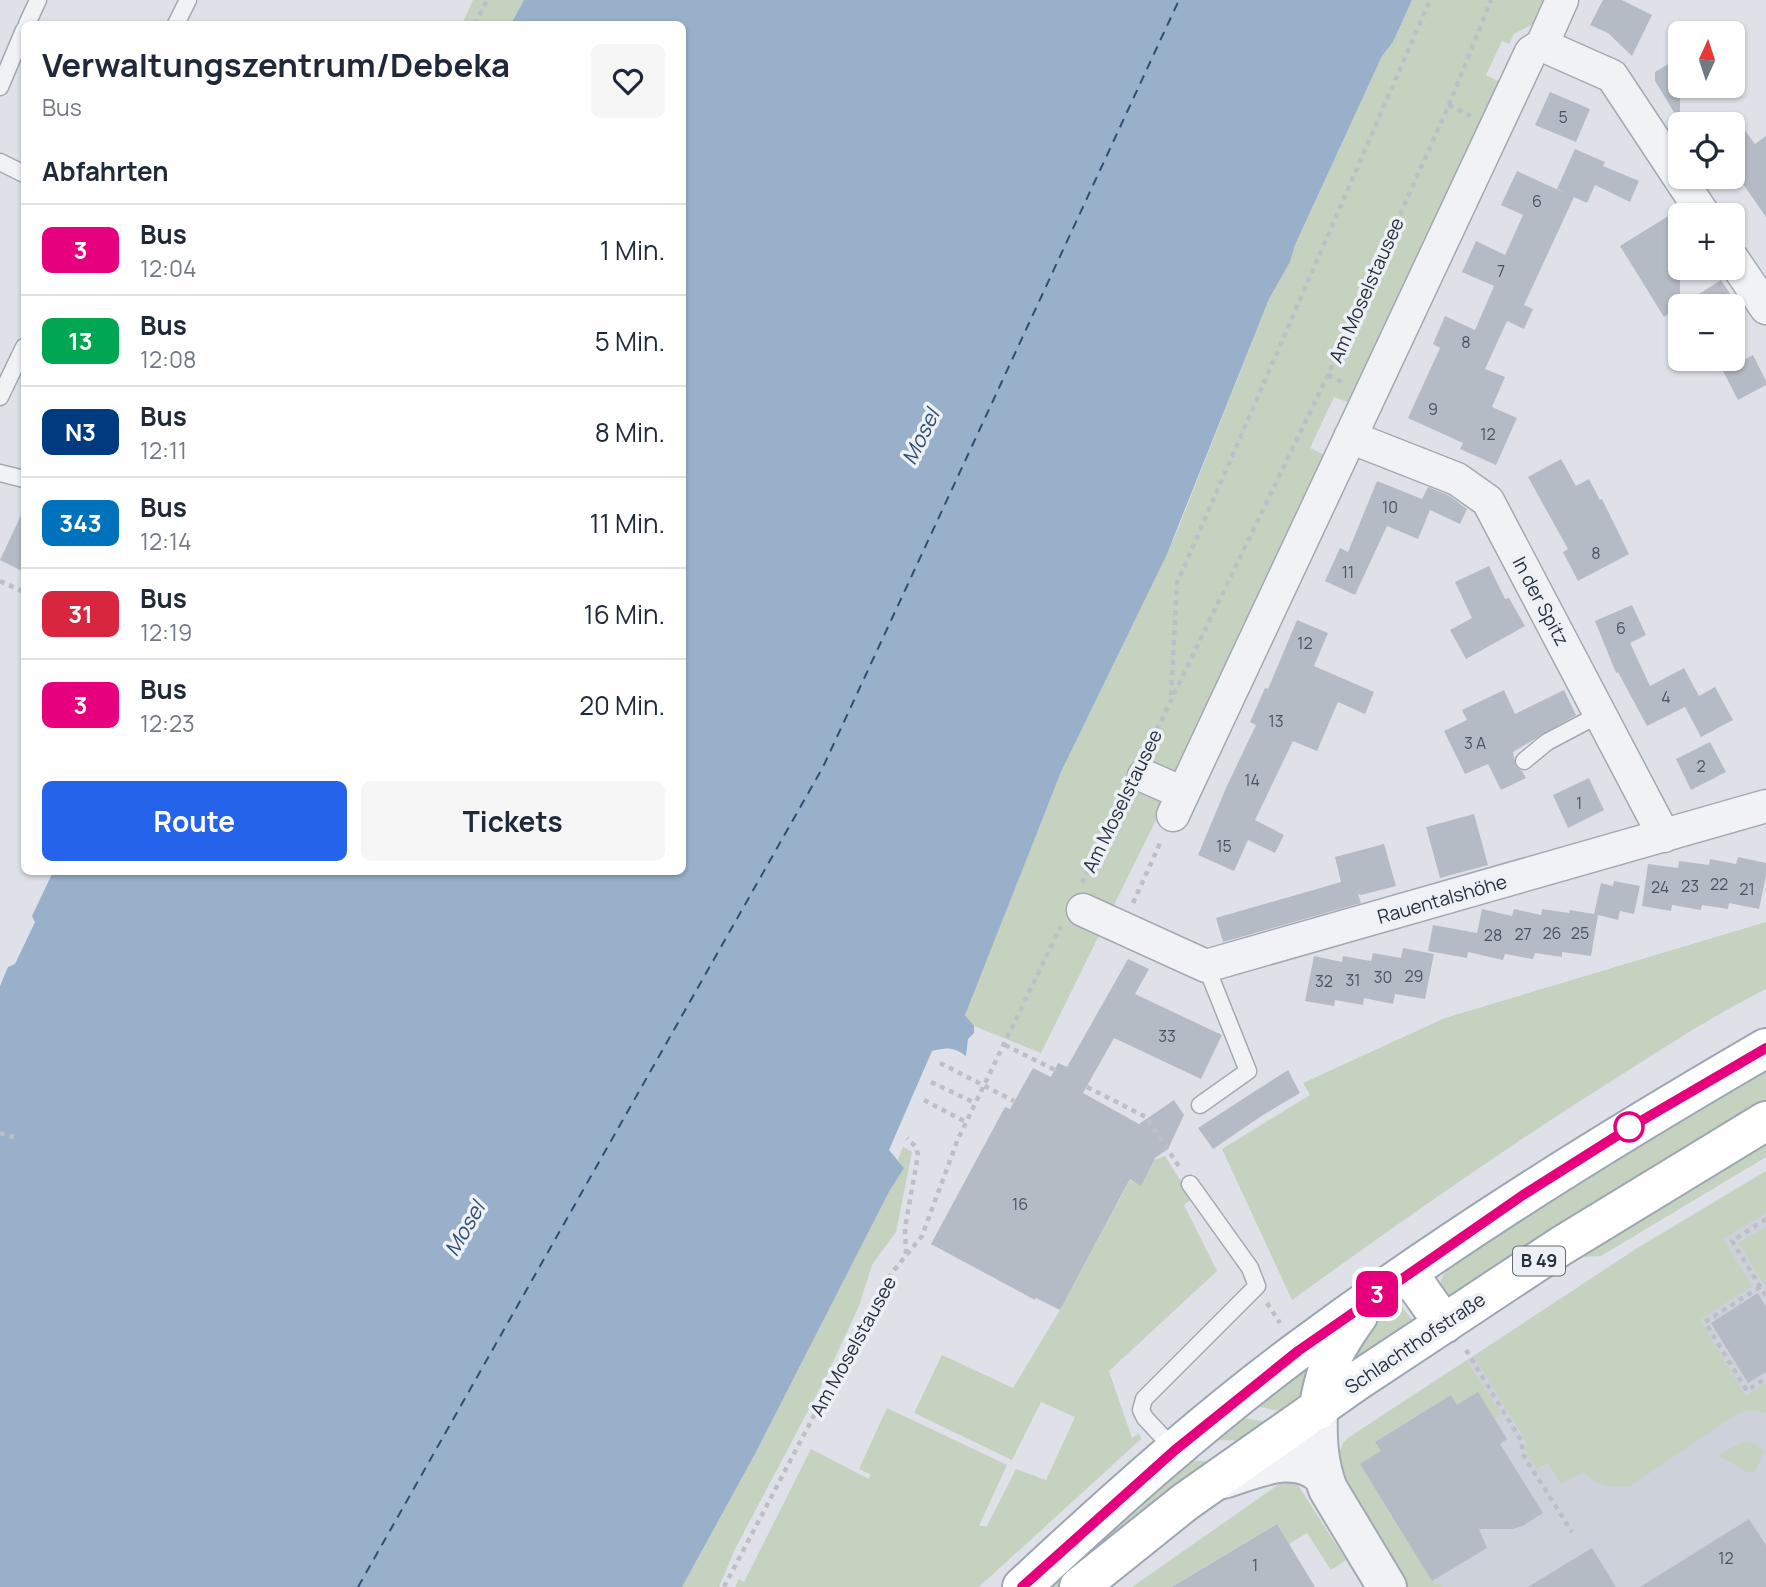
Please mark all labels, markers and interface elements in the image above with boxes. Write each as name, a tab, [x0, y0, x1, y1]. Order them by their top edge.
north arrow	[1668, 21, 1745, 98]
map controls	[1668, 21, 1745, 371]
text: Verwaltungszentrum/Debeka	[42, 42, 510, 87]
button: heart	[591, 44, 665, 118]
text: Bus	[42, 91, 82, 123]
house number: 5	[1558, 106, 1568, 128]
button: locate	[1668, 112, 1745, 189]
text: Abfahrten	[42, 153, 169, 189]
house number: 6	[1532, 190, 1542, 212]
button: +	[1668, 203, 1745, 280]
street label: Am Moselstausee	[1322, 213, 1410, 367]
text: Bus	[140, 216, 187, 252]
text: 1 Min.	[600, 232, 665, 268]
text: 3	[74, 233, 87, 266]
text: 12:04	[140, 252, 197, 284]
house number: 7	[1497, 260, 1505, 282]
button: −	[1668, 294, 1745, 371]
text: Bus	[140, 307, 187, 343]
text: 5 Min.	[595, 323, 665, 359]
text: 13	[68, 324, 93, 357]
house number: 8	[1461, 331, 1471, 353]
text: 12:08	[140, 343, 196, 375]
text: Bus	[140, 398, 187, 434]
house number: 9	[1428, 398, 1438, 420]
water label: Mosel	[895, 402, 947, 469]
text: 8 Min.	[595, 414, 665, 450]
text: N3	[65, 415, 96, 448]
house number: 12	[1480, 423, 1496, 445]
text: 12:11	[140, 434, 187, 466]
text: Bus	[140, 489, 187, 525]
house number: 10	[1382, 496, 1398, 518]
text: 11 Min.	[590, 505, 665, 541]
text: 343	[59, 506, 102, 539]
text: 12:14	[140, 525, 192, 557]
house number: 8	[1591, 542, 1601, 564]
street label: In der Spitz	[1507, 552, 1575, 650]
house number: 11	[1342, 561, 1354, 583]
text: Bus	[140, 580, 187, 616]
text: 16 Min.	[584, 596, 665, 632]
text: 31	[68, 597, 93, 630]
text: 12:19	[140, 616, 192, 648]
house number: 6	[1616, 617, 1626, 639]
house number: 12	[1297, 632, 1313, 654]
text: Bus	[140, 671, 187, 707]
house number: 4	[1661, 686, 1671, 708]
text: 20 Min.	[579, 687, 665, 723]
text: 3	[74, 688, 87, 721]
text: 12:23	[140, 707, 195, 739]
house number: 13	[1268, 710, 1284, 732]
street label: Am Moselstausee	[1076, 725, 1168, 877]
house number: 3 A	[1464, 732, 1486, 754]
house number: 2	[1696, 755, 1706, 777]
house number: 14	[1244, 769, 1260, 791]
button: Route	[42, 781, 347, 861]
button: Tickets	[361, 781, 665, 861]
house number: 1	[1576, 792, 1582, 814]
house number: 15	[1216, 835, 1232, 857]
street label: Rauentalshöhe	[1374, 868, 1510, 930]
house number: 22	[1710, 873, 1728, 895]
house number: 23	[1681, 875, 1699, 897]
house number: 24	[1651, 876, 1669, 898]
house number: 21	[1739, 878, 1755, 900]
house number: 26	[1542, 922, 1562, 944]
house number: 25	[1571, 922, 1589, 944]
house number: 27	[1514, 923, 1532, 945]
house number: 28	[1484, 924, 1502, 946]
house number: 29	[1404, 965, 1424, 987]
house number: 30	[1374, 966, 1392, 988]
house number: 31	[1345, 969, 1361, 991]
house number: 32	[1315, 970, 1333, 992]
house number: 33	[1158, 1025, 1176, 1047]
unlabelled marker	[1614, 1112, 1644, 1142]
house number: 16	[1012, 1193, 1028, 1215]
water label: Mosel	[437, 1194, 492, 1261]
road number: B 49	[1513, 1246, 1565, 1276]
street label: Am Moselstausee	[804, 1271, 902, 1421]
line badge: 3	[1354, 1271, 1400, 1317]
text: 3	[1370, 1277, 1384, 1310]
street label: Schlachthofstraße	[1340, 1286, 1490, 1400]
house number: 12	[1718, 1547, 1734, 1569]
house number: 1	[1252, 1554, 1258, 1576]

